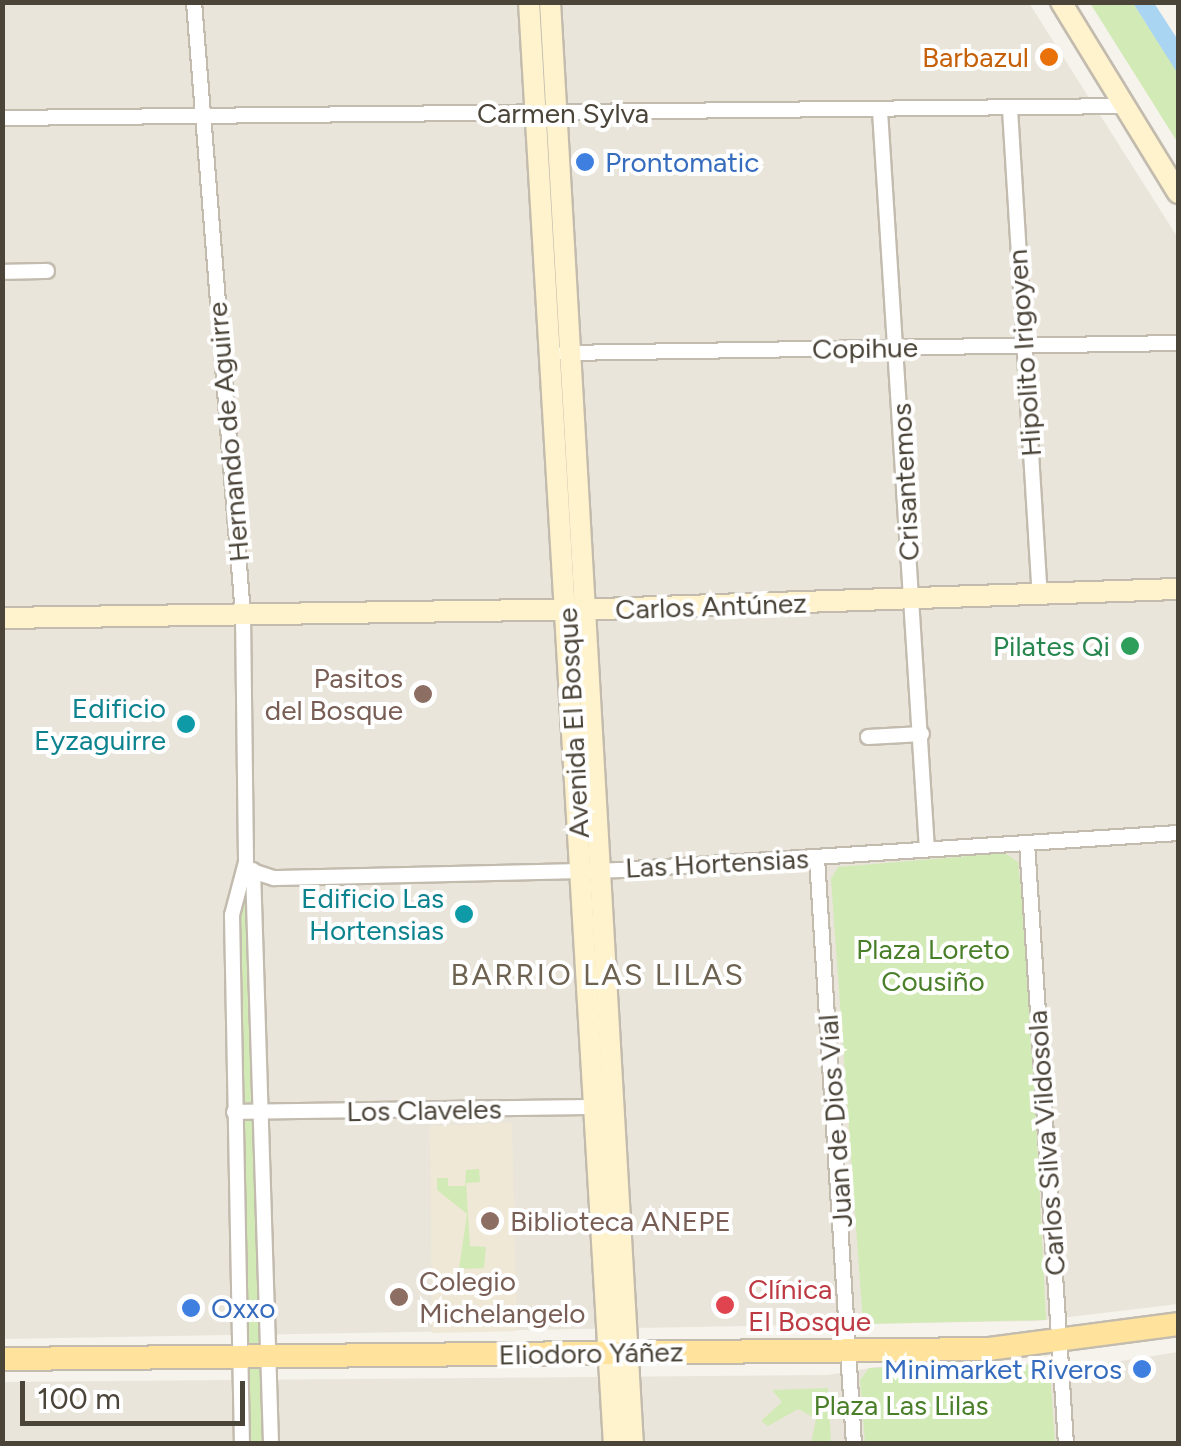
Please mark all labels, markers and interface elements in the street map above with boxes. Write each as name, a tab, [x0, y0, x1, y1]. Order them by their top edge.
place label: Barbazul	[922, 40, 1029, 74]
marker: Barbazul	[1038, 46, 1060, 68]
street label: Carmen Sylva	[477, 96, 649, 130]
place label: Prontomatic	[605, 145, 760, 179]
marker: Prontomatic	[574, 151, 596, 173]
street label: Hipolito Irigoyen	[1000, 248, 1048, 458]
street label: Hernando de Aguirre	[200, 301, 256, 563]
street label: Copihue	[812, 330, 918, 366]
street label: Crisantemos	[884, 402, 926, 562]
street label: Carlos Antúnez	[615, 586, 807, 626]
street label: Avenida El Bosque	[550, 607, 596, 839]
place label: Pilates Qi	[993, 629, 1110, 663]
marker: Pilates Qi	[1119, 635, 1141, 657]
place label: Pasitos del Bosque	[265, 661, 403, 727]
marker: Pasitos del Bosque	[412, 683, 434, 705]
place label: Edificio Eyzaguirre	[34, 691, 166, 757]
marker: Edificio Eyzaguirre	[175, 713, 197, 735]
street label: Las Hortensias	[624, 841, 810, 885]
place label: Edificio Las Hortensias	[301, 881, 444, 947]
marker: Edificio Las Hortensias	[453, 903, 475, 925]
park label: Plaza Loreto Cousiño	[856, 932, 1010, 998]
district label: BARRIO LAS LILAS	[451, 957, 745, 993]
street label: Carlos Silva Vildosola	[1020, 1009, 1072, 1277]
street label: Juan de Dios Vial	[811, 1013, 859, 1229]
street label: Los Claveles	[346, 1092, 502, 1128]
place label: Biblioteca ANEPE	[510, 1204, 731, 1238]
marker: Biblioteca ANEPE	[479, 1210, 501, 1232]
place label: Colegio Michelangelo	[419, 1264, 585, 1330]
place label: Clínica El Bosque	[748, 1272, 871, 1338]
marker: Colegio Michelangelo	[388, 1286, 410, 1308]
place label: Oxxo	[211, 1291, 275, 1325]
marker: Clínica El Bosque	[712, 1292, 738, 1318]
marker: Oxxo	[180, 1297, 202, 1319]
street label: Eliodoro Yáñez	[498, 1335, 684, 1371]
place label: Minimarket Riveros	[884, 1352, 1122, 1386]
marker: Minimarket Riveros	[1131, 1358, 1153, 1380]
scale bar	[25, 1361, 250, 1423]
text: 100 m	[37, 1380, 121, 1417]
park label: Plaza Las Lilas	[814, 1388, 988, 1422]

